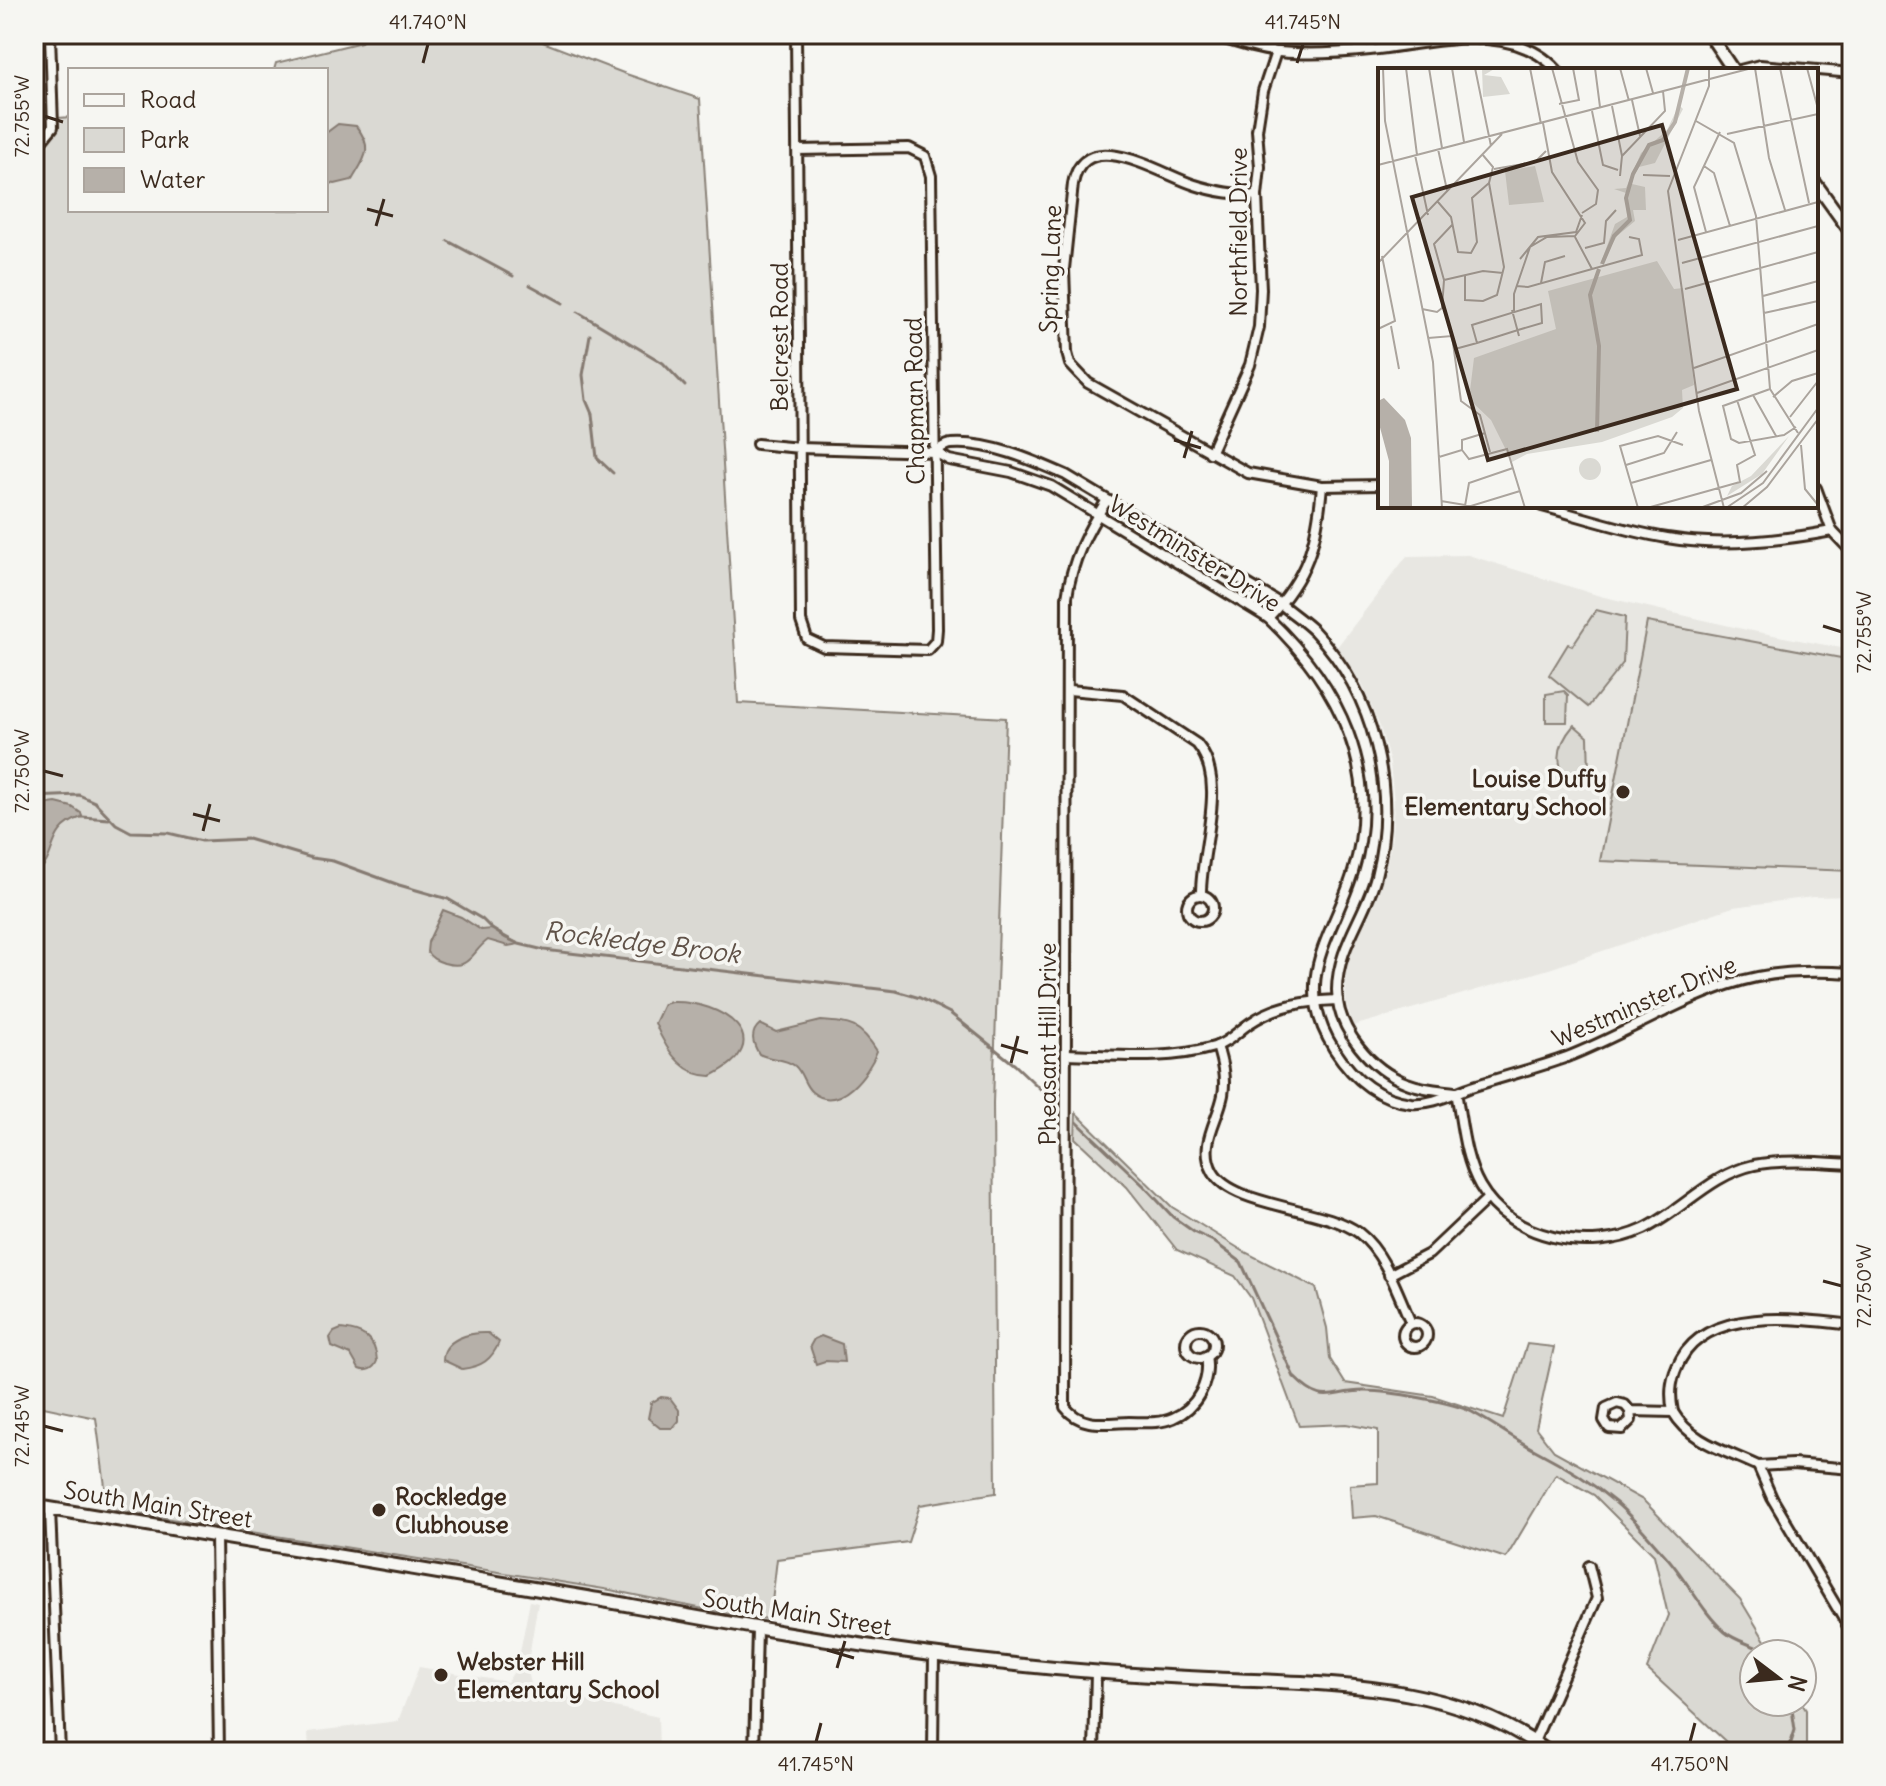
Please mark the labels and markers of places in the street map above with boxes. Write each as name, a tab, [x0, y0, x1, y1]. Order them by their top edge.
place label: Louise Duffy Elementary School	[1404, 763, 1607, 821]
marker: Louise Duffy Elementary School	[1614, 783, 1632, 801]
place label: Rockledge Clubhouse	[395, 1481, 509, 1539]
marker: Rockledge Clubhouse	[370, 1501, 388, 1519]
place label: Webster Hill Elementary School	[457, 1646, 660, 1704]
marker: Webster Hill Elementary School	[432, 1666, 450, 1684]

